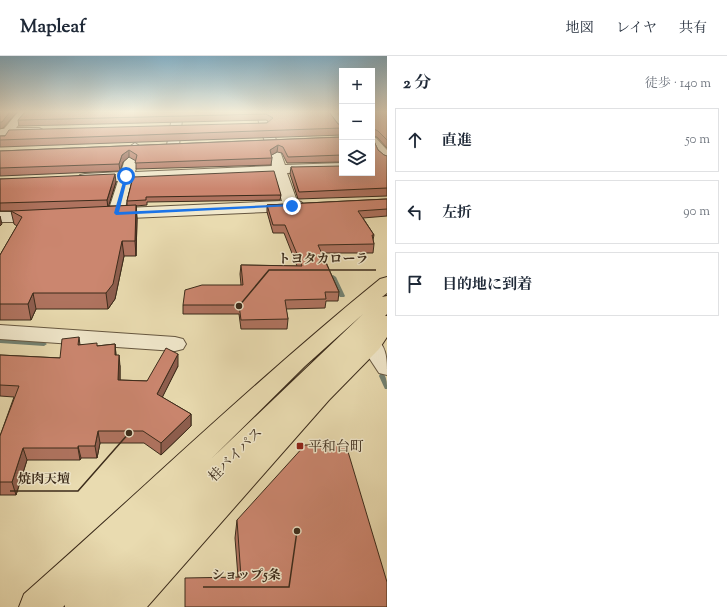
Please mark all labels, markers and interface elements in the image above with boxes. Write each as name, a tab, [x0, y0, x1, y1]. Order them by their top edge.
text: Mapleaf	[20, 14, 86, 41]
text: 地図	[566, 19, 594, 39]
text: レイヤ	[616, 19, 657, 39]
text: 共有	[679, 19, 707, 39]
map controls	[339, 68, 375, 176]
button: +	[339, 68, 375, 104]
text: 2 分	[403, 72, 432, 96]
text: 徒歩 · 140 m	[645, 75, 711, 93]
button: −	[339, 104, 375, 140]
icon: ahead	[404, 129, 426, 151]
text: 直進	[442, 131, 472, 152]
text: 50 m	[685, 131, 710, 149]
button: layers	[339, 140, 375, 176]
route start	[117, 167, 135, 185]
route end	[283, 197, 301, 215]
icon: left	[404, 201, 426, 223]
text: 左折	[442, 203, 472, 224]
text: 90 m	[683, 203, 710, 221]
callout: トヨタカローラ	[269, 245, 376, 270]
text: トヨタカローラ	[277, 251, 369, 269]
icon: arrive	[404, 273, 426, 295]
text: 目的地に到着	[442, 275, 532, 296]
street label: 桂バイパス	[205, 424, 268, 487]
place label: 平和台町	[308, 438, 364, 458]
marker: 平和台町	[295, 441, 305, 451]
callout: 焼肉天壇	[10, 466, 78, 491]
text: 焼肉天壇	[18, 471, 70, 489]
callout: ショップ5条	[203, 562, 289, 587]
text: ショップ5条	[211, 567, 281, 585]

